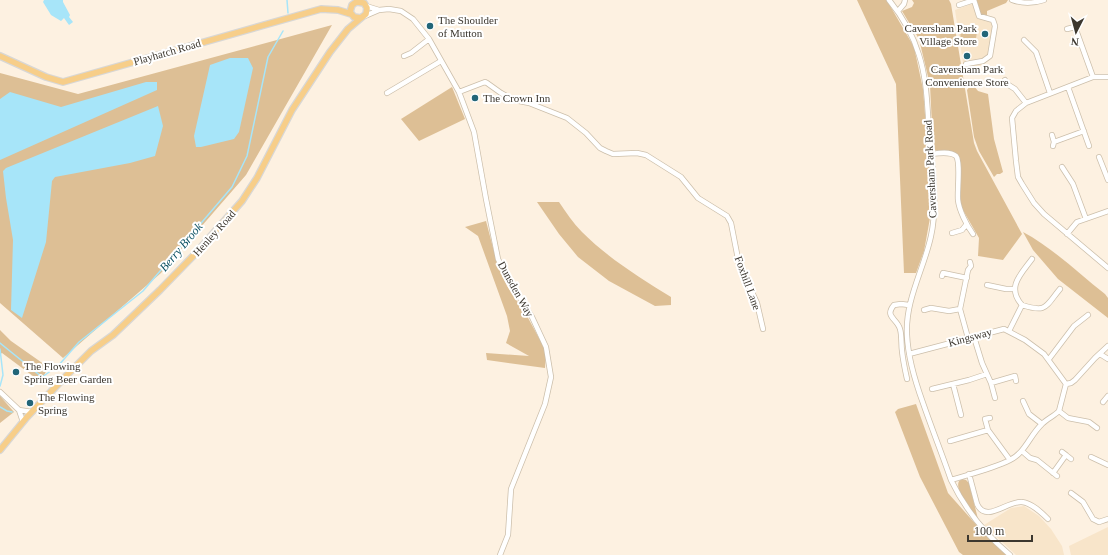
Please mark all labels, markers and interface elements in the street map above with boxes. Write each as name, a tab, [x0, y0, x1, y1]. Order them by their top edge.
north arrow	[1056, 12, 1096, 52]
place label: The Shoulder of Mutton	[438, 14, 498, 39]
marker: The Shoulder of Mutton	[425, 21, 435, 31]
place label: Caversham Park Village Store	[905, 22, 977, 47]
marker: Caversham Park Village Store	[980, 29, 990, 39]
text: N	[1070, 36, 1080, 48]
street label: Playhatch Road	[132, 37, 202, 67]
marker: Caversham Park Convenience Store	[962, 51, 972, 61]
place label: Caversham Park Convenience Store	[925, 63, 1009, 88]
place label: The Crown Inn	[483, 92, 551, 104]
marker: The Crown Inn	[470, 93, 480, 103]
street label: Caversham Park Road	[921, 119, 939, 218]
street label: Henley Road	[190, 207, 238, 258]
water label: Berry Brook	[157, 219, 206, 274]
street label: Foxhill Lane	[733, 254, 763, 312]
street label: Dunsden Way	[496, 259, 536, 319]
street label: Kingsway	[947, 325, 994, 349]
place label: The Flowing Spring Beer Garden	[24, 360, 112, 385]
marker: The Flowing Spring Beer Garden	[11, 367, 21, 377]
place label: The Flowing Spring	[38, 391, 95, 416]
marker: The Flowing Spring	[25, 398, 35, 408]
scale bar	[968, 517, 1032, 543]
text: 100 m	[974, 524, 1005, 538]

